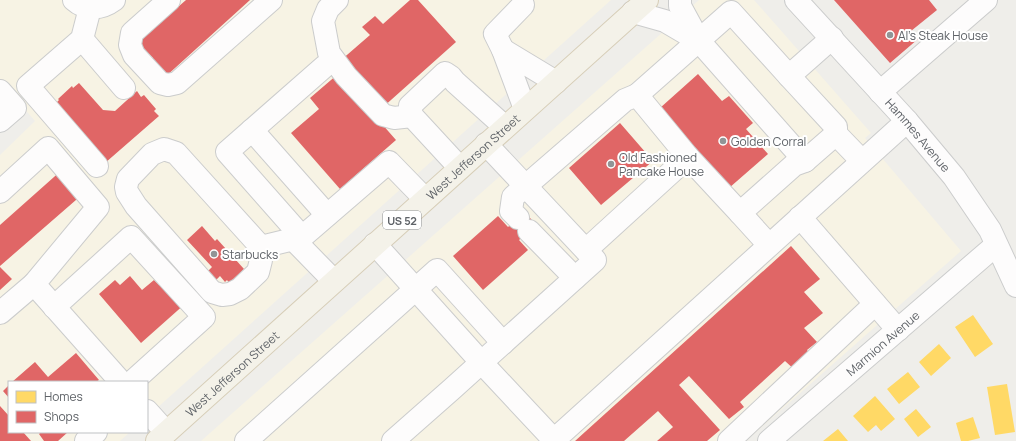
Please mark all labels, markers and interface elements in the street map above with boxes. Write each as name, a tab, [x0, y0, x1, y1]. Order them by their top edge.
place label: Al's Steak House	[898, 27, 988, 44]
marker: Al's Steak House	[885, 30, 895, 40]
street label: Hammes Avenue	[882, 94, 955, 175]
street label: West Jefferson Street	[422, 110, 524, 203]
place label: Golden Corral	[731, 133, 806, 150]
marker: Golden Corral	[718, 136, 728, 146]
place label: Old Fashioned Pancake House	[619, 149, 704, 180]
marker: Old Fashioned Pancake House	[606, 159, 616, 169]
road number: US 52	[383, 211, 421, 229]
place label: Starbucks	[222, 246, 278, 263]
marker: Starbucks	[209, 249, 219, 259]
street label: Marmion Avenue	[842, 307, 923, 379]
street label: West Jefferson Street	[182, 327, 283, 420]
legend	[8, 381, 148, 433]
text: Homes	[44, 388, 83, 405]
text: Shops	[44, 408, 79, 425]

